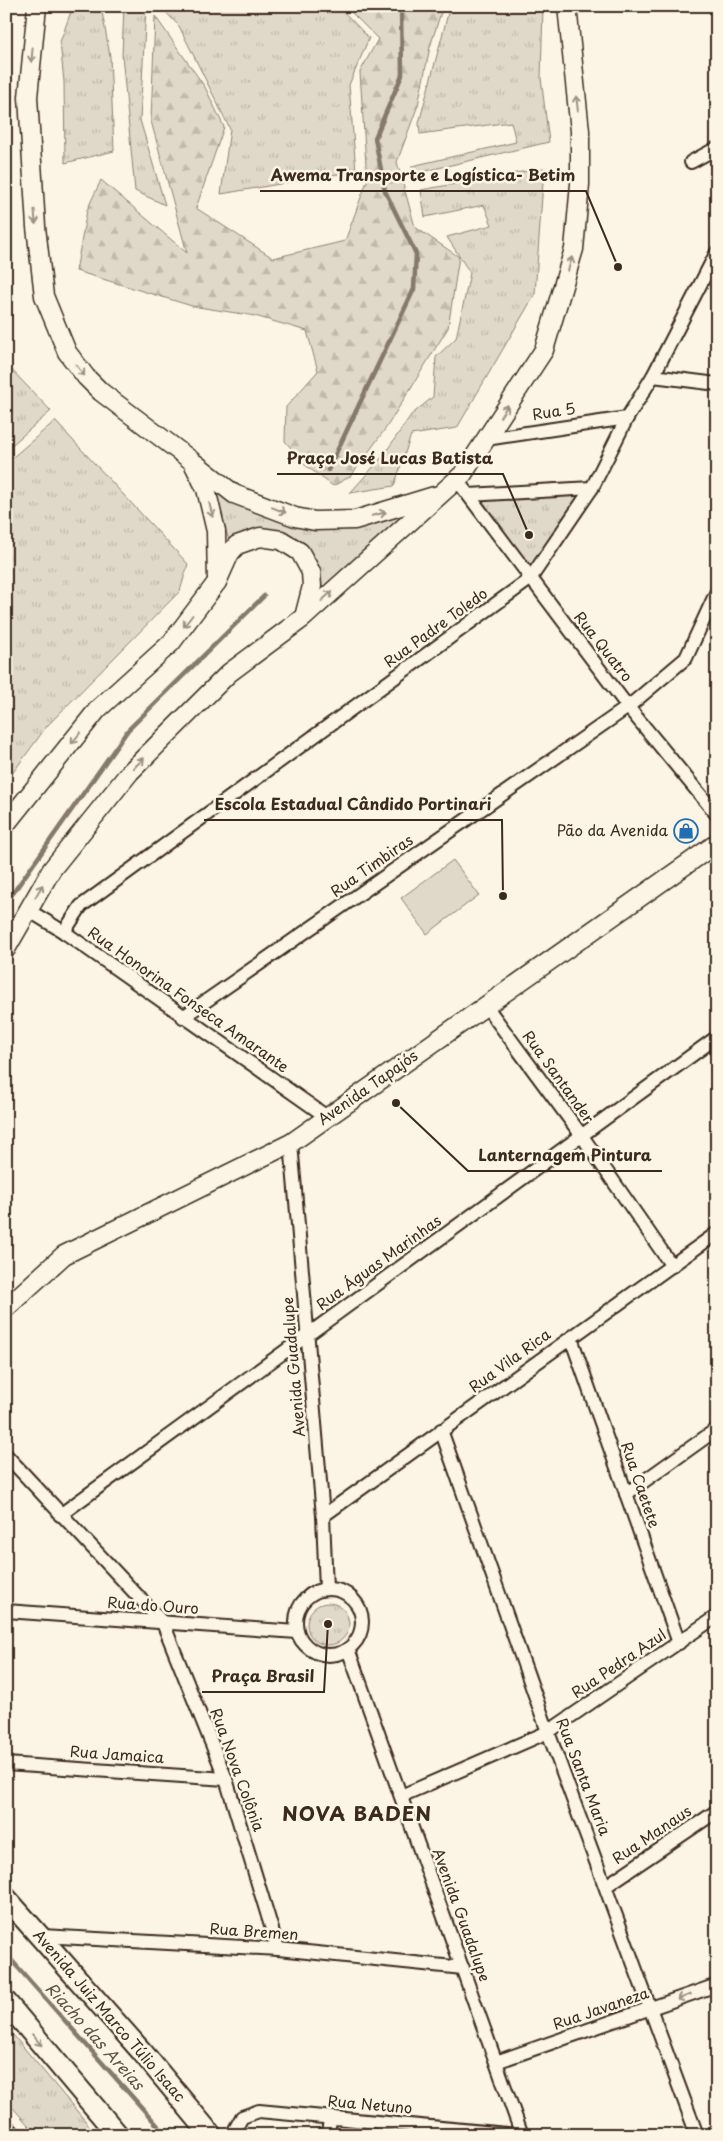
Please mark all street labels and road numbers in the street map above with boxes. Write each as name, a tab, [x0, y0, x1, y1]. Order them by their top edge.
street label: Rua 5	[531, 396, 577, 425]
street label: Rua Padre Toledo	[378, 581, 492, 672]
street label: Rua Quatro	[569, 606, 639, 686]
street label: Rua Timbiras	[325, 828, 417, 902]
street label: Rua Honorina Fonseca Amarante	[84, 920, 294, 1077]
street label: Rua Santander	[518, 1025, 601, 1127]
street label: Avenida Tapajós	[312, 1044, 422, 1130]
street label: Rua Águas Marinhas	[311, 1208, 446, 1315]
street label: Avenida Guadalupe	[275, 1296, 310, 1438]
street label: Rua Vila Rica	[463, 1322, 555, 1397]
street label: Rua Caetete	[616, 1438, 667, 1531]
street label: Rua do Ouro	[107, 1590, 200, 1619]
street label: Rua Pedra Azul	[566, 1623, 670, 1703]
street label: Rua Nova Colônia	[205, 1705, 272, 1835]
street label: Rua Santa Maria	[551, 1714, 618, 1839]
street label: Rua Jamaica	[69, 1739, 166, 1768]
street label: Rua Manaus	[607, 1799, 696, 1869]
street label: Avenida Guadalupe	[428, 1845, 497, 1984]
street label: Rua Bremen	[209, 1916, 299, 1945]
street label: Avenida Juiz Marco Túlio Isaac	[29, 1924, 192, 2106]
street label: Rua Javaneza	[549, 1980, 652, 2035]
street label: Rua Netuno	[327, 2088, 413, 2119]

